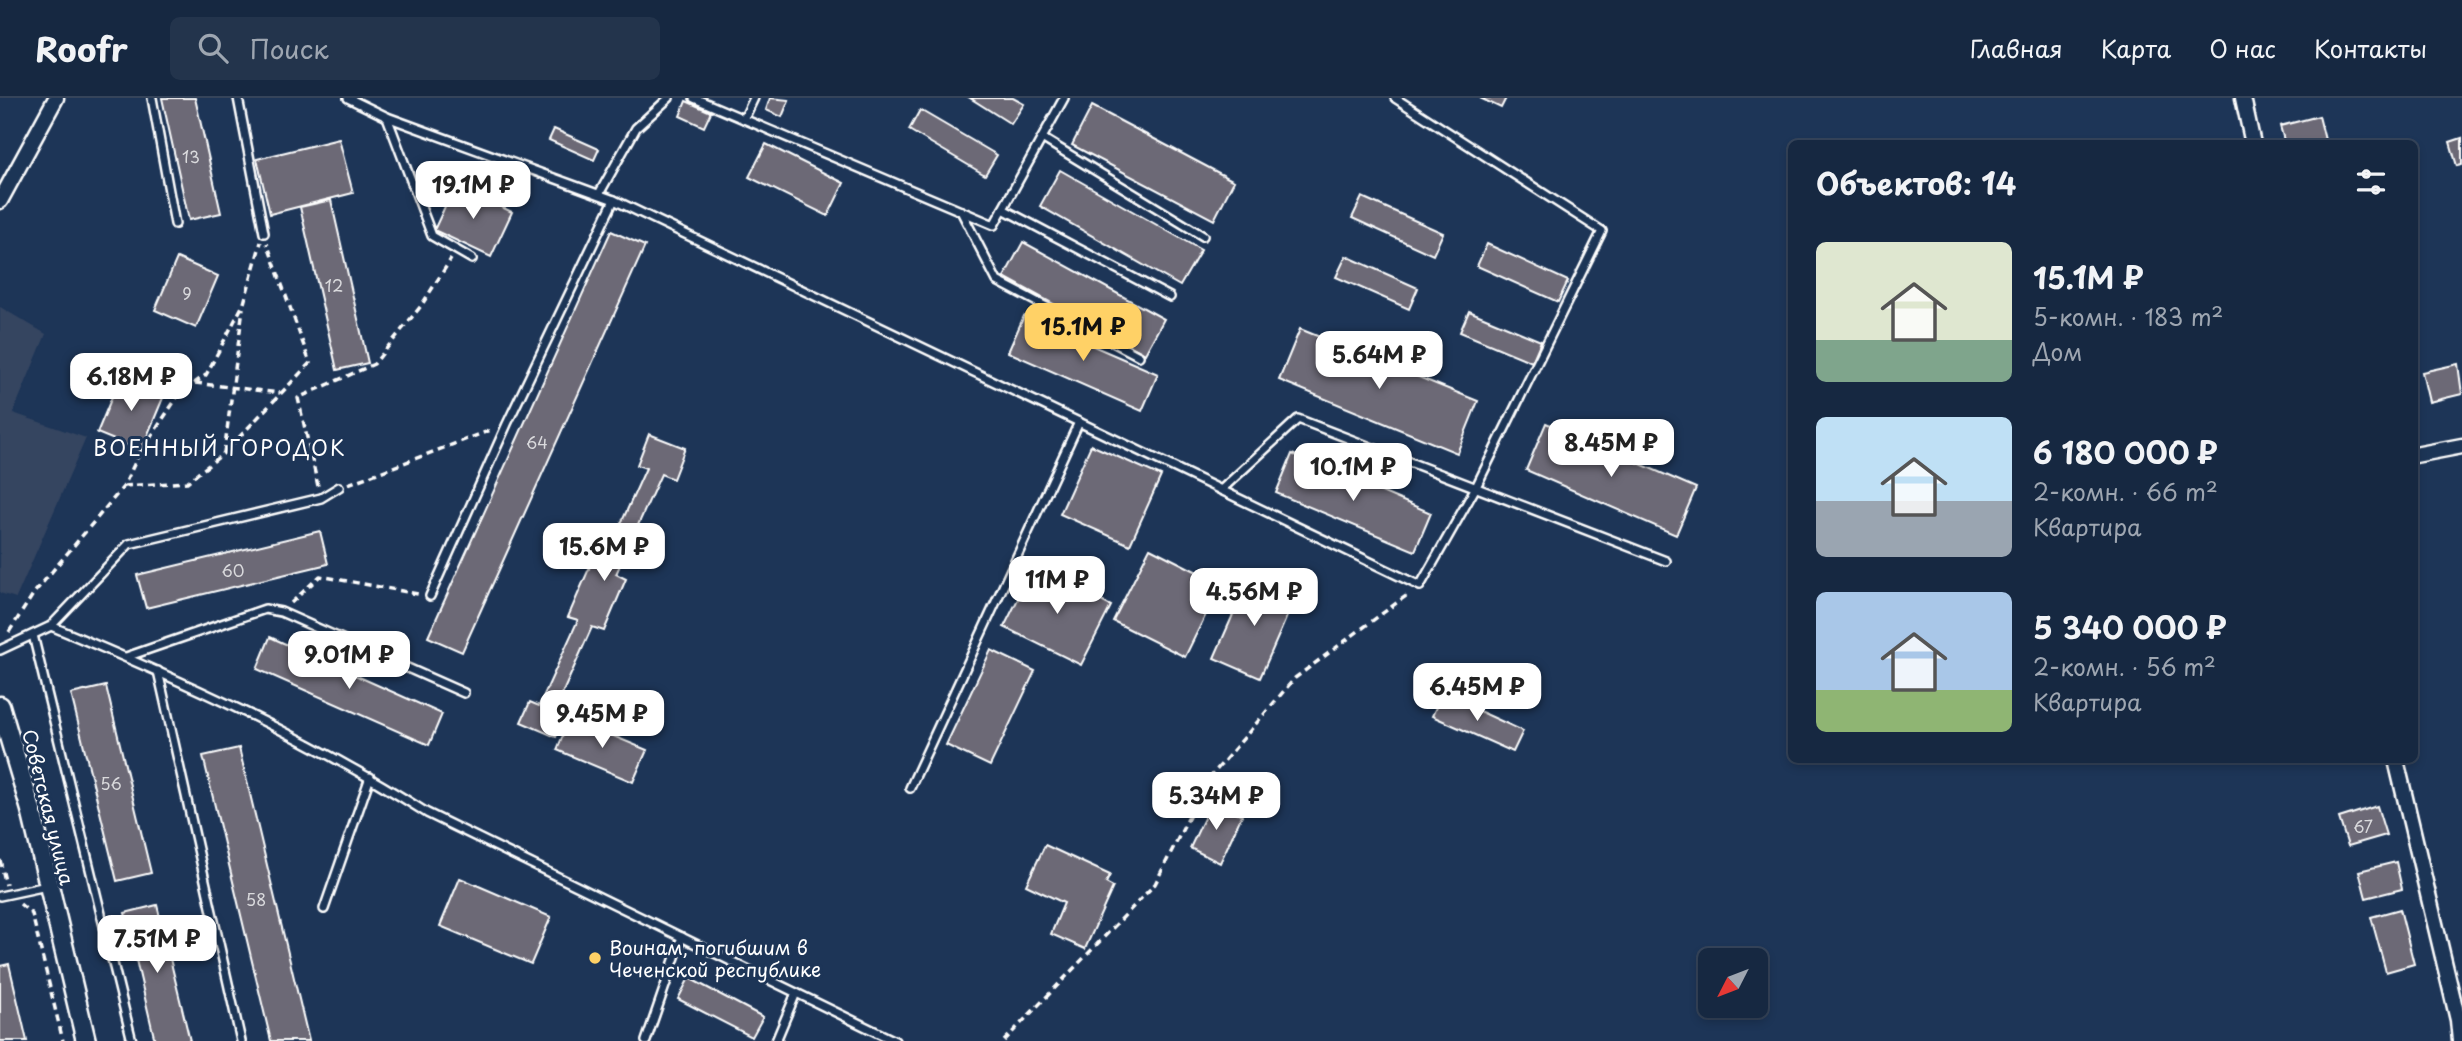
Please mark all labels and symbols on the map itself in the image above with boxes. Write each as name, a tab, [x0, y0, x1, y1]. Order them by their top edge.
house number: 13	[182, 144, 200, 168]
pin: 19.1M ₽	[408, 162, 538, 221]
house number: 12	[325, 273, 343, 297]
house number: 9	[182, 281, 192, 305]
pin: 15.1M ₽	[1018, 303, 1148, 363]
pin: 5.64M ₽	[1314, 331, 1444, 391]
pin: 6.18M ₽	[66, 354, 196, 413]
pin: 8.45M ₽	[1546, 420, 1676, 479]
house number: 64	[526, 430, 548, 454]
district label: ВОЕННЫЙ ГОРОДОК	[93, 431, 347, 463]
pin: 10.1M ₽	[1288, 444, 1418, 503]
pin: 15.6M ₽	[539, 524, 669, 583]
pin: 11M ₽	[1008, 556, 1106, 616]
house number: 60	[222, 558, 244, 582]
pin: 4.56M ₽	[1189, 568, 1319, 628]
pin: 9.01M ₽	[284, 632, 414, 691]
pin: 6.45M ₽	[1412, 664, 1542, 723]
pin: 9.45M ₽	[537, 690, 667, 750]
street label: Советская улица	[16, 726, 82, 888]
house number: 56	[100, 771, 122, 795]
pin: 5.34M ₽	[1151, 772, 1281, 832]
house number: 67	[2353, 814, 2373, 838]
house number: 58	[246, 887, 266, 911]
pin: 7.51M ₽	[92, 916, 222, 975]
place label: Воинам, погибшим в Чеченской республике	[609, 933, 821, 983]
north arrow	[1698, 948, 1768, 1018]
marker: Воинам, погибшим в Чеченской республике	[587, 950, 603, 966]

